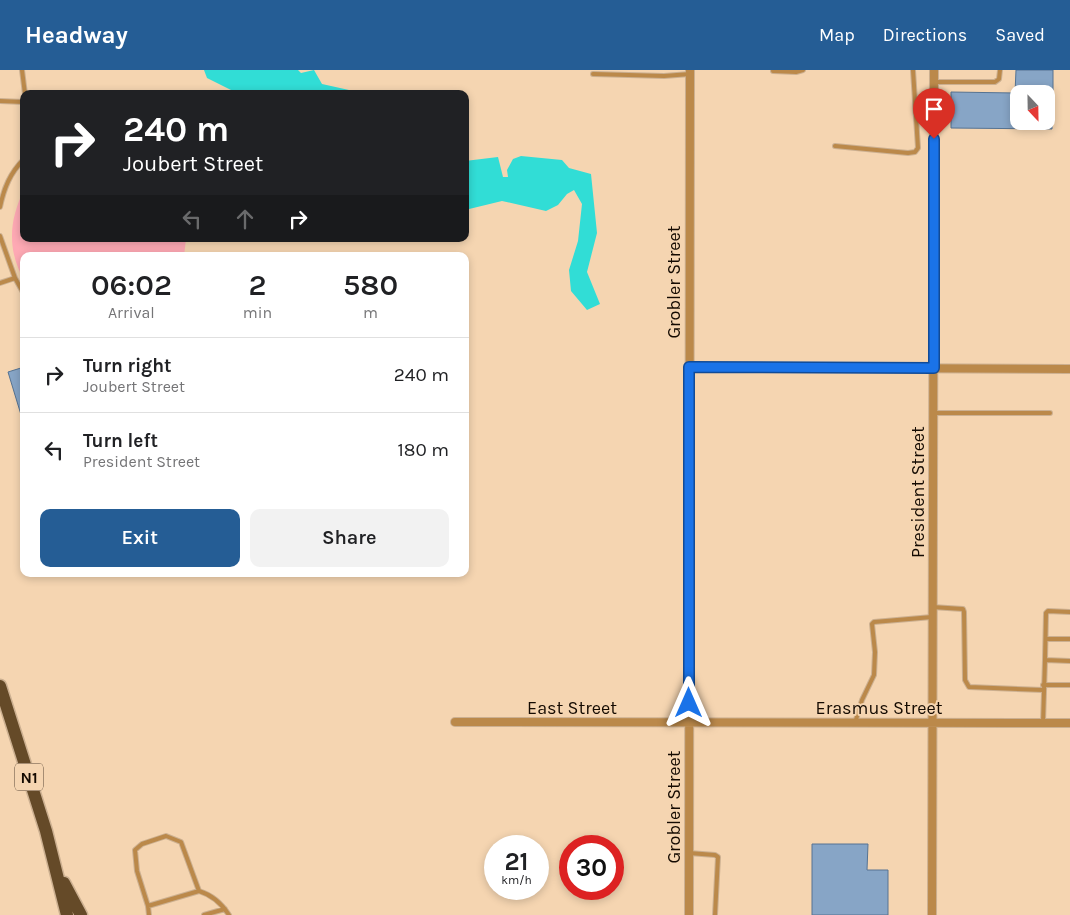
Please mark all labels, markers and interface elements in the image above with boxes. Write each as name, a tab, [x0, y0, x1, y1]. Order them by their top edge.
text: Headway	[25, 21, 128, 49]
text: Map	[819, 24, 855, 46]
text: Directions	[883, 24, 967, 46]
text: Saved	[995, 24, 1045, 46]
north arrow	[1010, 85, 1055, 130]
map controls	[1010, 85, 1055, 130]
pin	[913, 88, 955, 139]
icon: arrive	[920, 95, 948, 123]
text: 240 m	[123, 109, 229, 150]
icon: right	[40, 110, 105, 175]
text: Joubert Street	[123, 151, 263, 177]
icon: left	[178, 205, 206, 233]
icon: ahead	[231, 205, 259, 233]
icon: right	[284, 205, 312, 233]
street label: Grobler Street	[663, 225, 685, 339]
text: 06:02	[91, 267, 172, 303]
text: 2	[248, 267, 266, 303]
text: 580	[343, 267, 398, 303]
text: Arrival	[108, 303, 155, 322]
text: min	[243, 303, 272, 322]
text: m	[363, 303, 378, 322]
text: Turn right	[83, 355, 172, 377]
icon: right	[40, 361, 68, 389]
text: 240 m	[394, 364, 449, 386]
text: Joubert Street	[83, 377, 185, 396]
street label: President Street	[907, 426, 929, 558]
text: Turn left	[83, 430, 158, 452]
icon: left	[40, 436, 68, 464]
text: 180 m	[397, 439, 449, 461]
text: President Street	[83, 452, 200, 471]
button: Exit	[40, 509, 240, 567]
button: Share	[250, 509, 449, 567]
position arrow	[662, 676, 714, 728]
street label: East Street	[527, 697, 617, 719]
street label: Erasmus Street	[816, 697, 943, 719]
street label: Grobler Street	[663, 750, 685, 864]
road number: N1	[15, 764, 43, 790]
speed limit sign: 30	[559, 835, 624, 900]
text: 21	[504, 847, 529, 876]
text: km/h	[501, 873, 532, 887]

